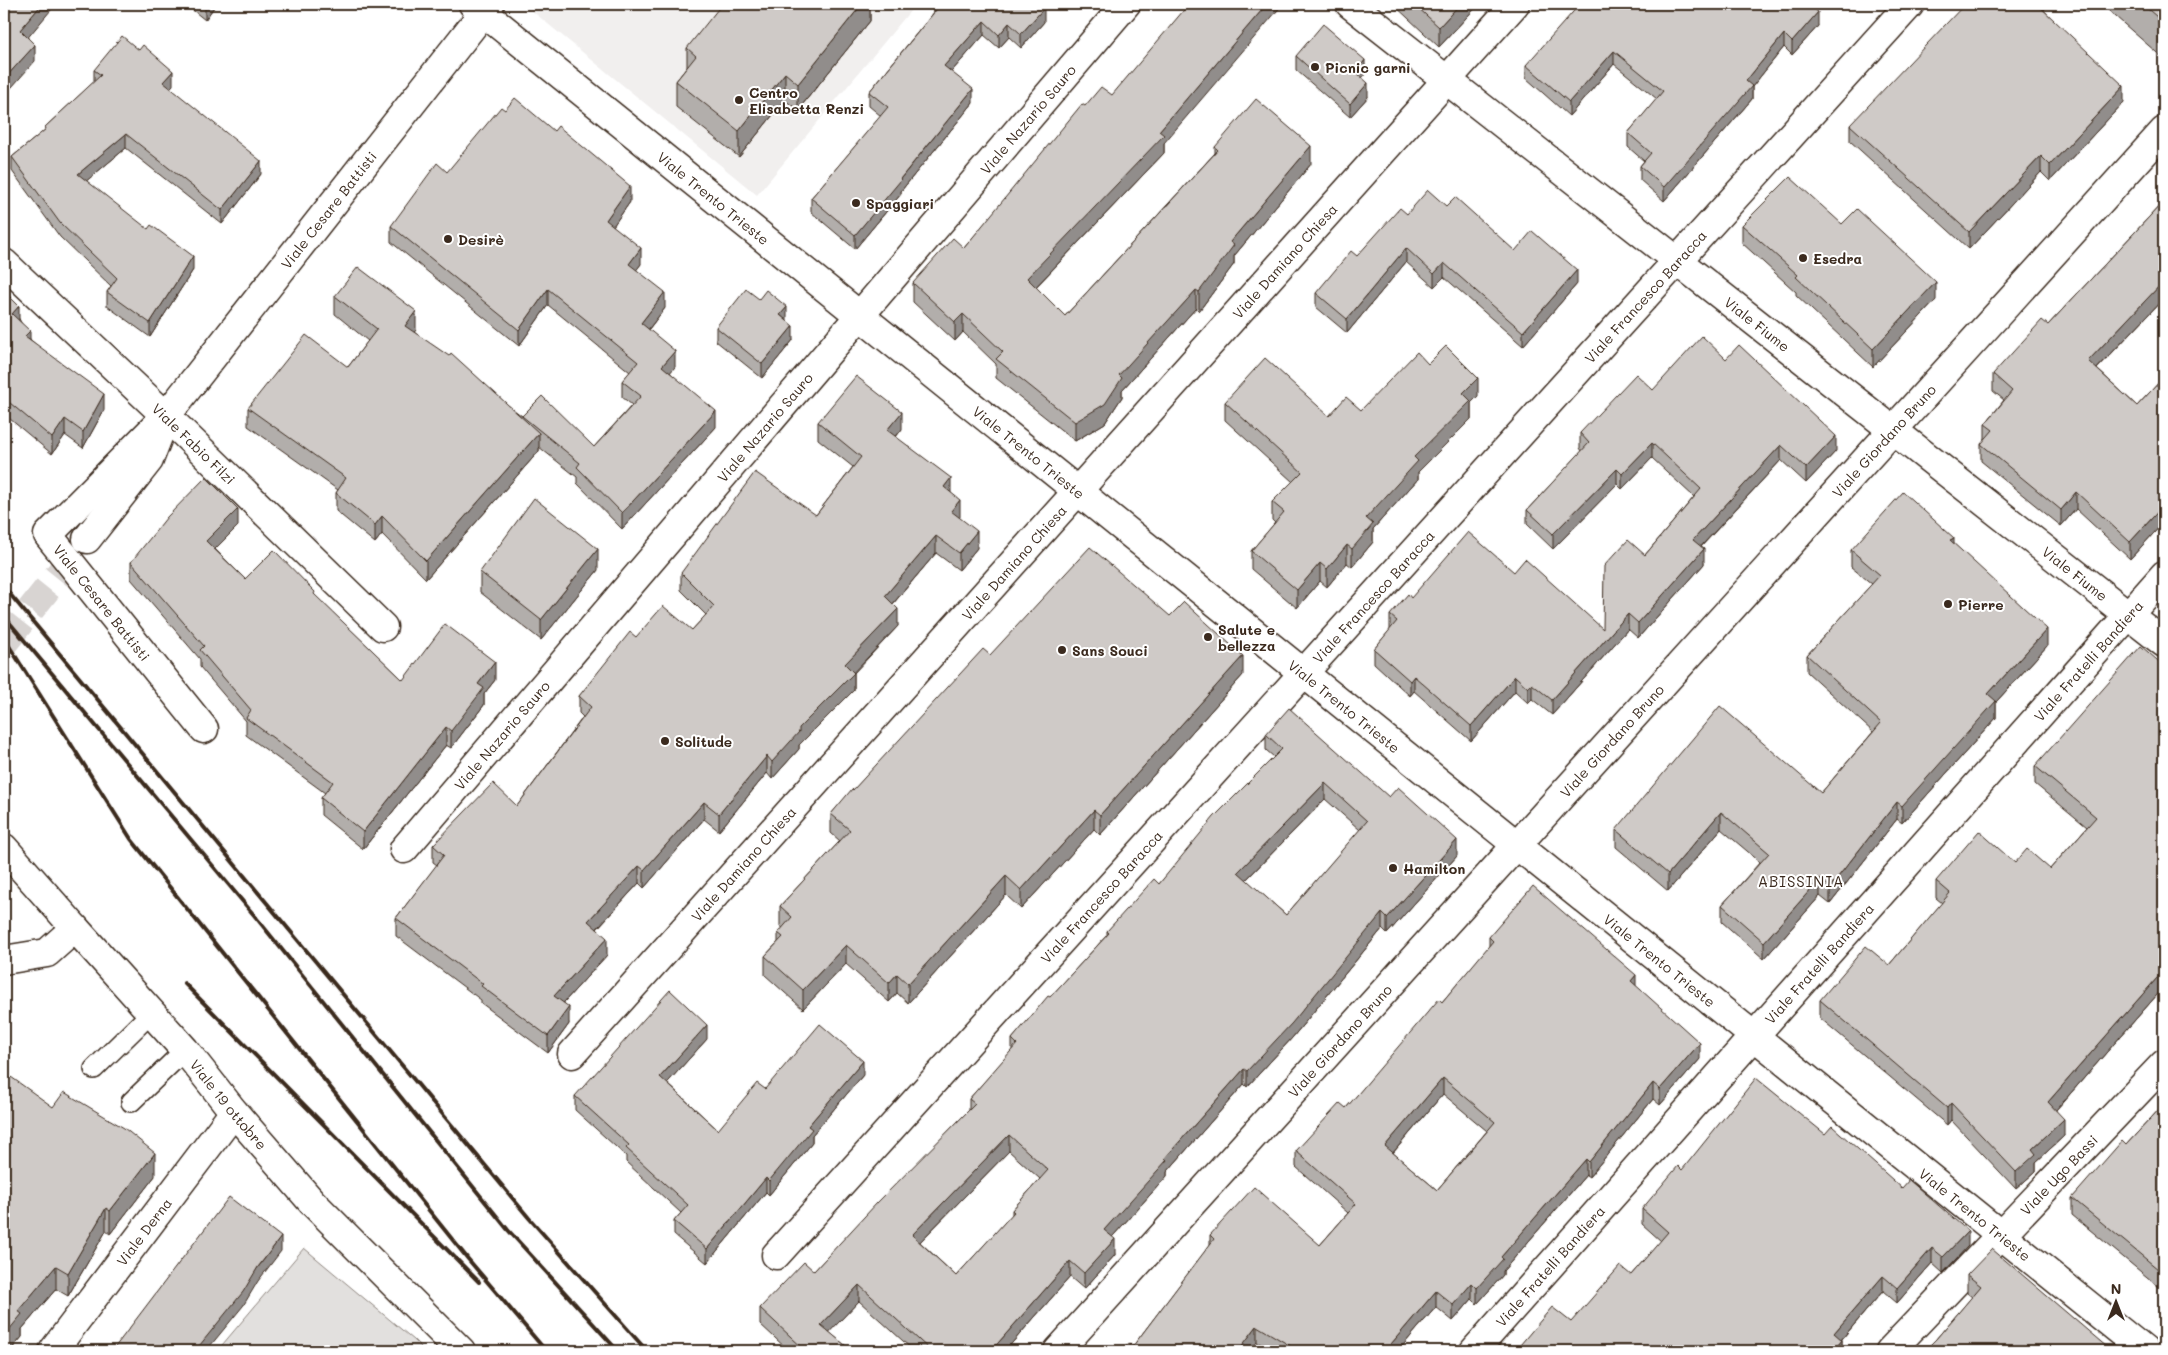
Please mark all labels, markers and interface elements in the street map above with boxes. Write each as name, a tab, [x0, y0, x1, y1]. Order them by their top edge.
place label: Picnic garni	[1325, 58, 1411, 77]
street label: Viale Nazario Sauro	[976, 60, 1080, 178]
marker: Picnic garni	[1309, 61, 1321, 73]
place label: Centro Elisabetta Renzi	[749, 83, 864, 118]
marker: Centro Elisabetta Renzi	[733, 94, 745, 106]
street label: Viale Cesare Battisti	[276, 147, 380, 272]
street label: Viale Trento Trieste	[654, 147, 773, 249]
place label: Spaggiari	[866, 194, 934, 213]
marker: Spaggiari	[850, 197, 862, 209]
street label: Viale Damiano Chiesa	[1228, 199, 1341, 322]
street label: Viale Francesco Baracca	[1580, 226, 1710, 367]
place label: Desirè	[458, 230, 504, 249]
marker: Desirè	[442, 233, 454, 245]
place label: Esedra	[1813, 249, 1863, 268]
marker: Esedra	[1797, 252, 1809, 264]
street label: Viale Fiume	[1721, 292, 1794, 356]
street label: Viale Nazario Sauro	[712, 368, 817, 486]
street label: Viale Giordano Bruno	[1827, 380, 1940, 501]
street label: Viale Fabio Filzi	[148, 399, 240, 488]
street label: Viale Trento Trieste	[969, 401, 1089, 503]
street label: Viale Damiano Chiesa	[957, 501, 1070, 624]
street label: Viale Francesco Baracca	[1308, 526, 1438, 667]
street label: Viale Cesare Battisti	[49, 540, 155, 665]
street label: Viale Fiume	[2039, 542, 2112, 605]
place label: Pierre	[1958, 595, 2004, 614]
street label: Viale Fratelli Bandiera	[2029, 596, 2147, 725]
marker: Pierre	[1942, 598, 1954, 610]
place label: Salute e bellezza	[1218, 620, 1276, 655]
marker: Salute e bellezza	[1202, 631, 1214, 643]
place label: Sans Souci	[1072, 641, 1148, 660]
marker: Sans Souci	[1056, 644, 1068, 656]
street label: Viale Trento Trieste	[1285, 655, 1404, 757]
street label: Viale Nazario Sauro	[449, 676, 554, 794]
street label: Viale Giordano Bruno	[1555, 680, 1668, 801]
place label: Solitude	[675, 732, 732, 751]
marker: Solitude	[659, 735, 671, 747]
street label: Viale Damiano Chiesa	[686, 802, 800, 925]
street label: Viale Francesco Baracca	[1036, 826, 1166, 967]
place label: Hamilton	[1403, 859, 1465, 878]
marker: Hamilton	[1387, 862, 1399, 874]
district label: ABISSINIA	[1758, 871, 1844, 891]
street label: Viale Fratelli Bandiera	[1760, 899, 1878, 1028]
street label: Viale Trento Trieste	[1600, 909, 1720, 1011]
street label: Viale Giordano Bruno	[1283, 980, 1396, 1101]
street label: Viale 19 ottobre	[186, 1055, 272, 1153]
street label: Viale Ugo Bassi	[2016, 1130, 2101, 1219]
street label: Viale Trento Trieste	[1915, 1163, 2035, 1265]
street label: Viale Derna	[112, 1194, 175, 1269]
street label: Viale Fratelli Bandiera	[1491, 1201, 1609, 1330]
north arrow	[2090, 1278, 2140, 1328]
text: N	[2111, 1279, 2121, 1298]

